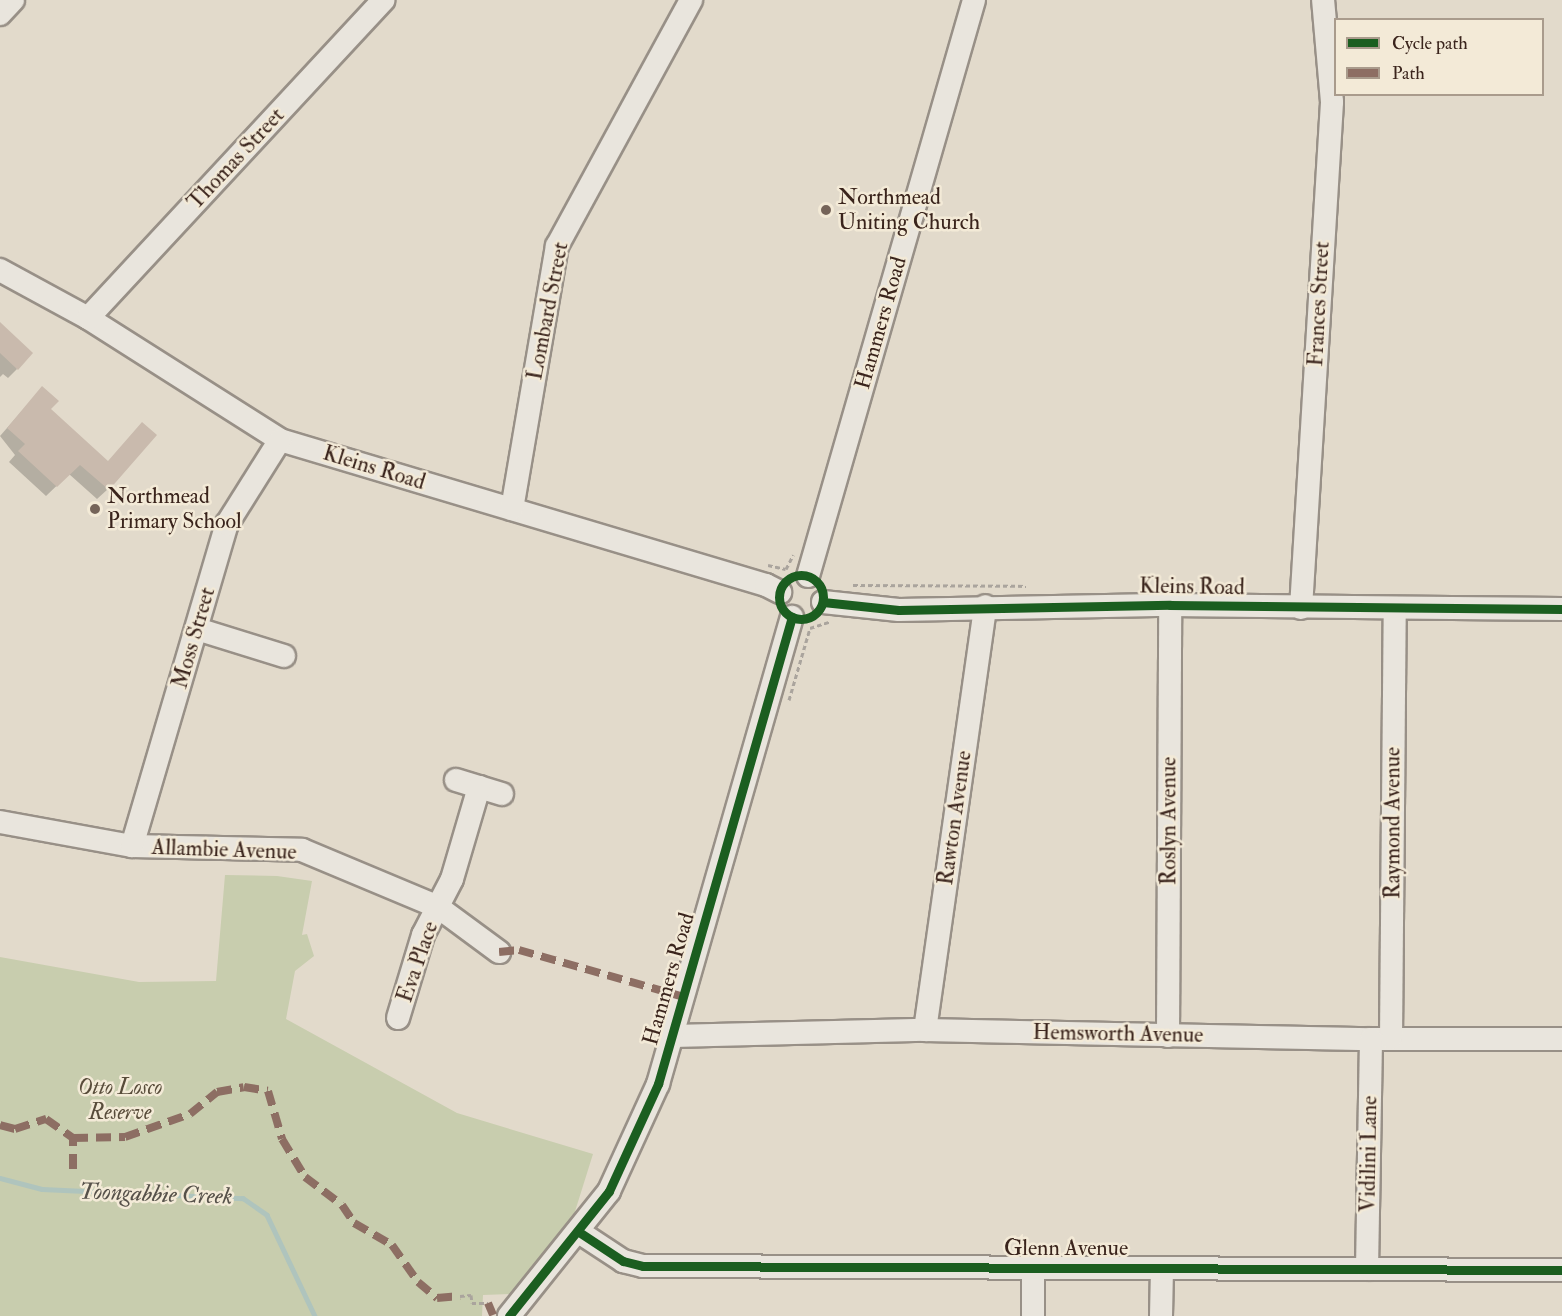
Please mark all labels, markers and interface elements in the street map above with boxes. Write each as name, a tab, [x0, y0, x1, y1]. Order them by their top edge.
legend	[1334, 18, 1544, 96]
text: Cycle path	[1392, 32, 1468, 55]
text: Path	[1392, 62, 1425, 85]
street label: Thomas Street	[182, 103, 290, 215]
place label: Northmead Uniting Church	[838, 184, 980, 236]
marker: Northmead Uniting Church	[819, 203, 833, 217]
street label: Lombard Street	[522, 240, 574, 382]
street label: Frances Street	[1303, 241, 1335, 367]
street label: Hammers Road	[849, 254, 913, 392]
street label: Kleins Road	[320, 440, 428, 496]
place label: Northmead Primary School	[107, 483, 242, 534]
marker: Northmead Primary School	[88, 502, 102, 516]
street label: Kleins Road	[1139, 573, 1245, 601]
street label: Moss Street	[167, 584, 221, 692]
street label: Raymond Avenue	[1380, 747, 1406, 899]
street label: Rawton Avenue	[933, 749, 977, 887]
street label: Roslyn Avenue	[1156, 757, 1182, 885]
street label: Allambie Avenue	[151, 834, 297, 866]
street label: Hammers Road	[637, 910, 701, 1048]
street label: Eva Place	[392, 918, 444, 1006]
street label: Hemsworth Avenue	[1032, 1019, 1204, 1049]
park label: Otto Losco Reserve	[78, 1074, 162, 1126]
street label: Vidilini Lane	[1355, 1095, 1383, 1213]
water label: Toongabbie Creek	[79, 1177, 233, 1211]
street label: Glenn Avenue	[1004, 1236, 1128, 1262]

